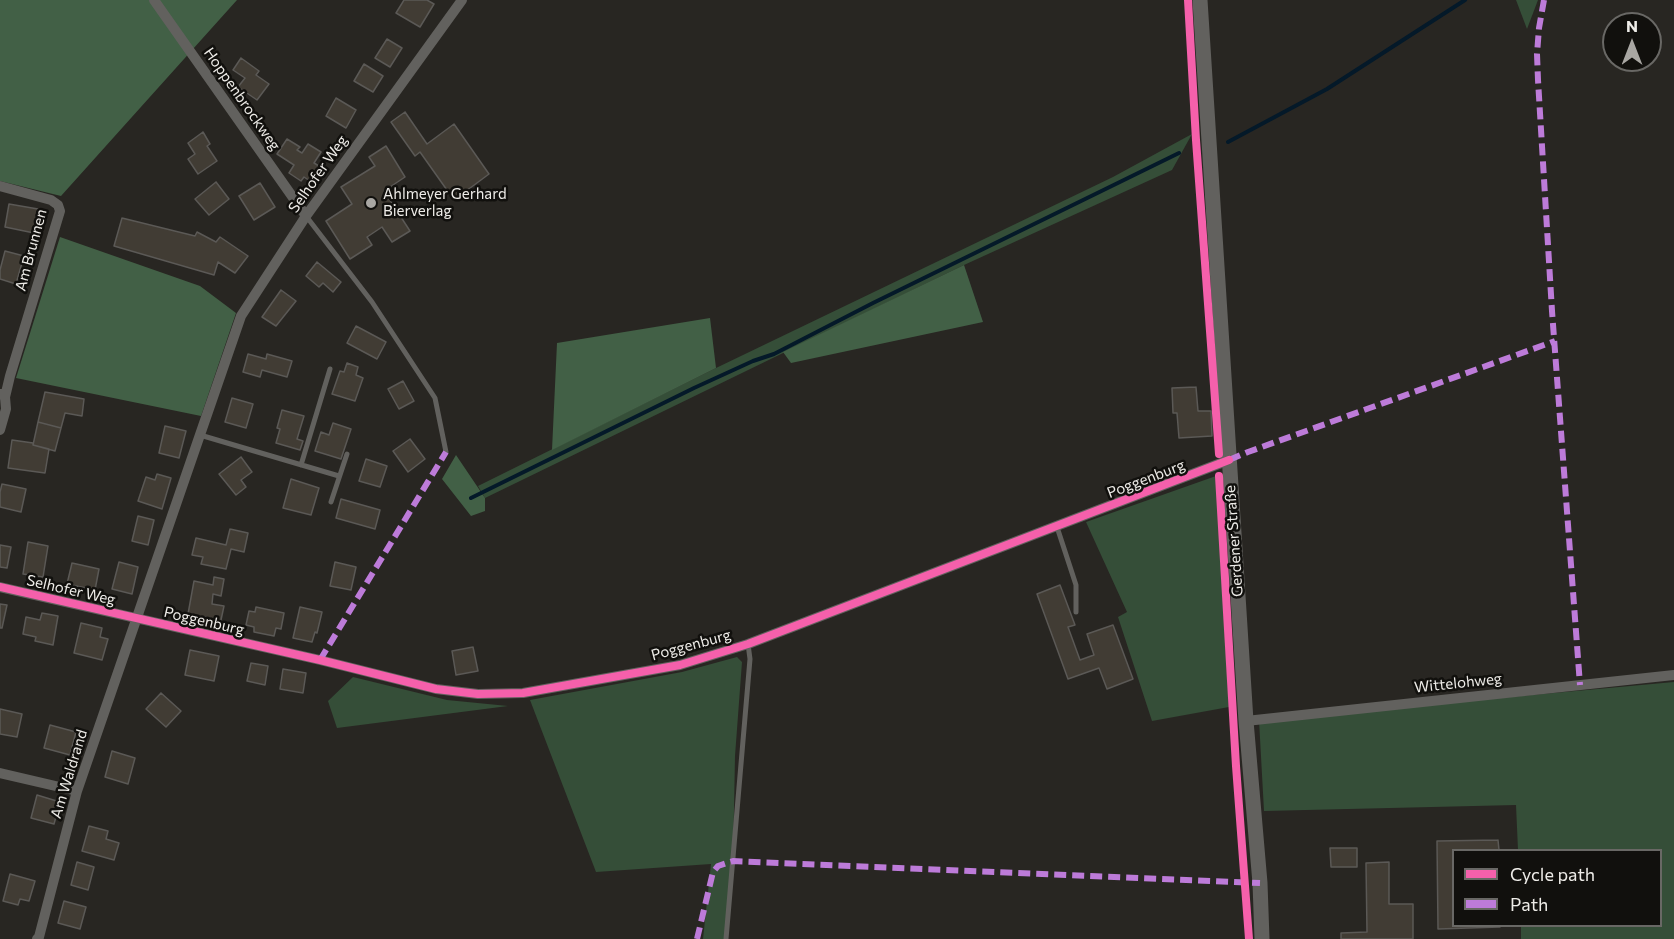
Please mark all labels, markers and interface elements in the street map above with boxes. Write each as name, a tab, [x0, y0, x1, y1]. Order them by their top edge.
north arrow	[1602, 12, 1662, 72]
text: N	[1626, 16, 1638, 35]
street label: Hoppenbrockweg	[200, 44, 284, 154]
street label: Selhofer Weg	[285, 132, 351, 216]
place label: Ahlmeyer Gerhard Bierverlag	[383, 185, 507, 220]
marker: Ahlmeyer Gerhard Bierverlag	[364, 196, 378, 210]
street label: Am Brunnen	[11, 207, 51, 293]
street label: Poggenburg	[1104, 456, 1188, 502]
street label: Gerdener Straße	[1221, 484, 1247, 598]
street label: Selhofer Weg	[25, 571, 117, 609]
street label: Poggenburg	[162, 603, 246, 639]
street label: Poggenburg	[649, 626, 733, 664]
street label: Wittelohweg	[1413, 669, 1503, 697]
street label: Am Waldrand	[47, 727, 91, 821]
legend	[1452, 849, 1662, 927]
text: Cycle path	[1510, 863, 1595, 885]
text: Path	[1510, 893, 1548, 915]

